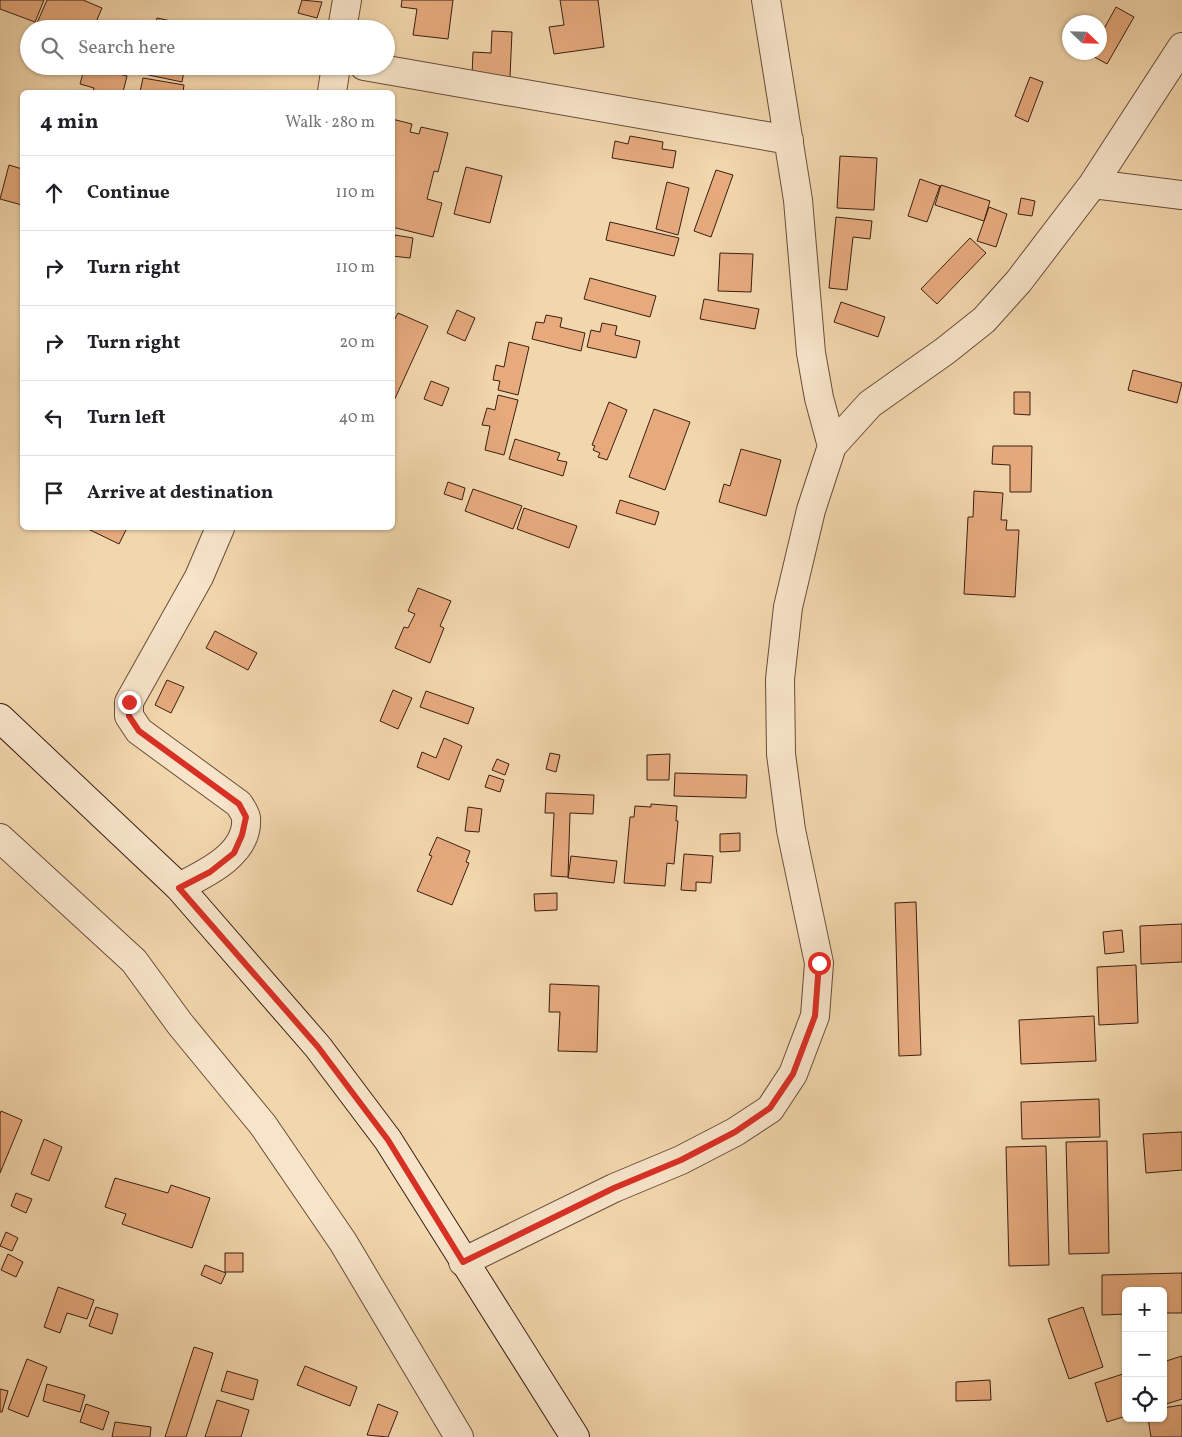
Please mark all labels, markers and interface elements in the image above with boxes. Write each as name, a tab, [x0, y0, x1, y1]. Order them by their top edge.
north arrow	[1062, 15, 1107, 60]
search box	[20, 20, 395, 75]
icon: search	[38, 34, 66, 62]
text: Search here	[78, 35, 175, 61]
text: 4 min	[40, 108, 99, 137]
text: Walk · 280 m	[285, 112, 375, 134]
icon: ahead	[40, 179, 68, 207]
text: Continue	[87, 180, 170, 206]
text: 110 m	[336, 182, 375, 204]
icon: right	[40, 254, 68, 282]
text: Turn right	[87, 255, 180, 281]
text: 110 m	[336, 257, 375, 279]
icon: right	[40, 329, 68, 357]
text: Turn right	[87, 330, 180, 356]
text: 20 m	[340, 332, 375, 354]
icon: left	[40, 404, 68, 432]
text: Turn left	[87, 405, 166, 431]
text: 40 m	[339, 407, 375, 429]
icon: arrive	[40, 479, 68, 507]
text: Arrive at destination	[87, 480, 273, 506]
route end	[118, 691, 141, 714]
route start	[808, 952, 831, 975]
map controls	[1122, 1287, 1167, 1422]
button: +	[1122, 1287, 1167, 1332]
button: −	[1122, 1332, 1167, 1377]
button: locate	[1122, 1377, 1167, 1422]

